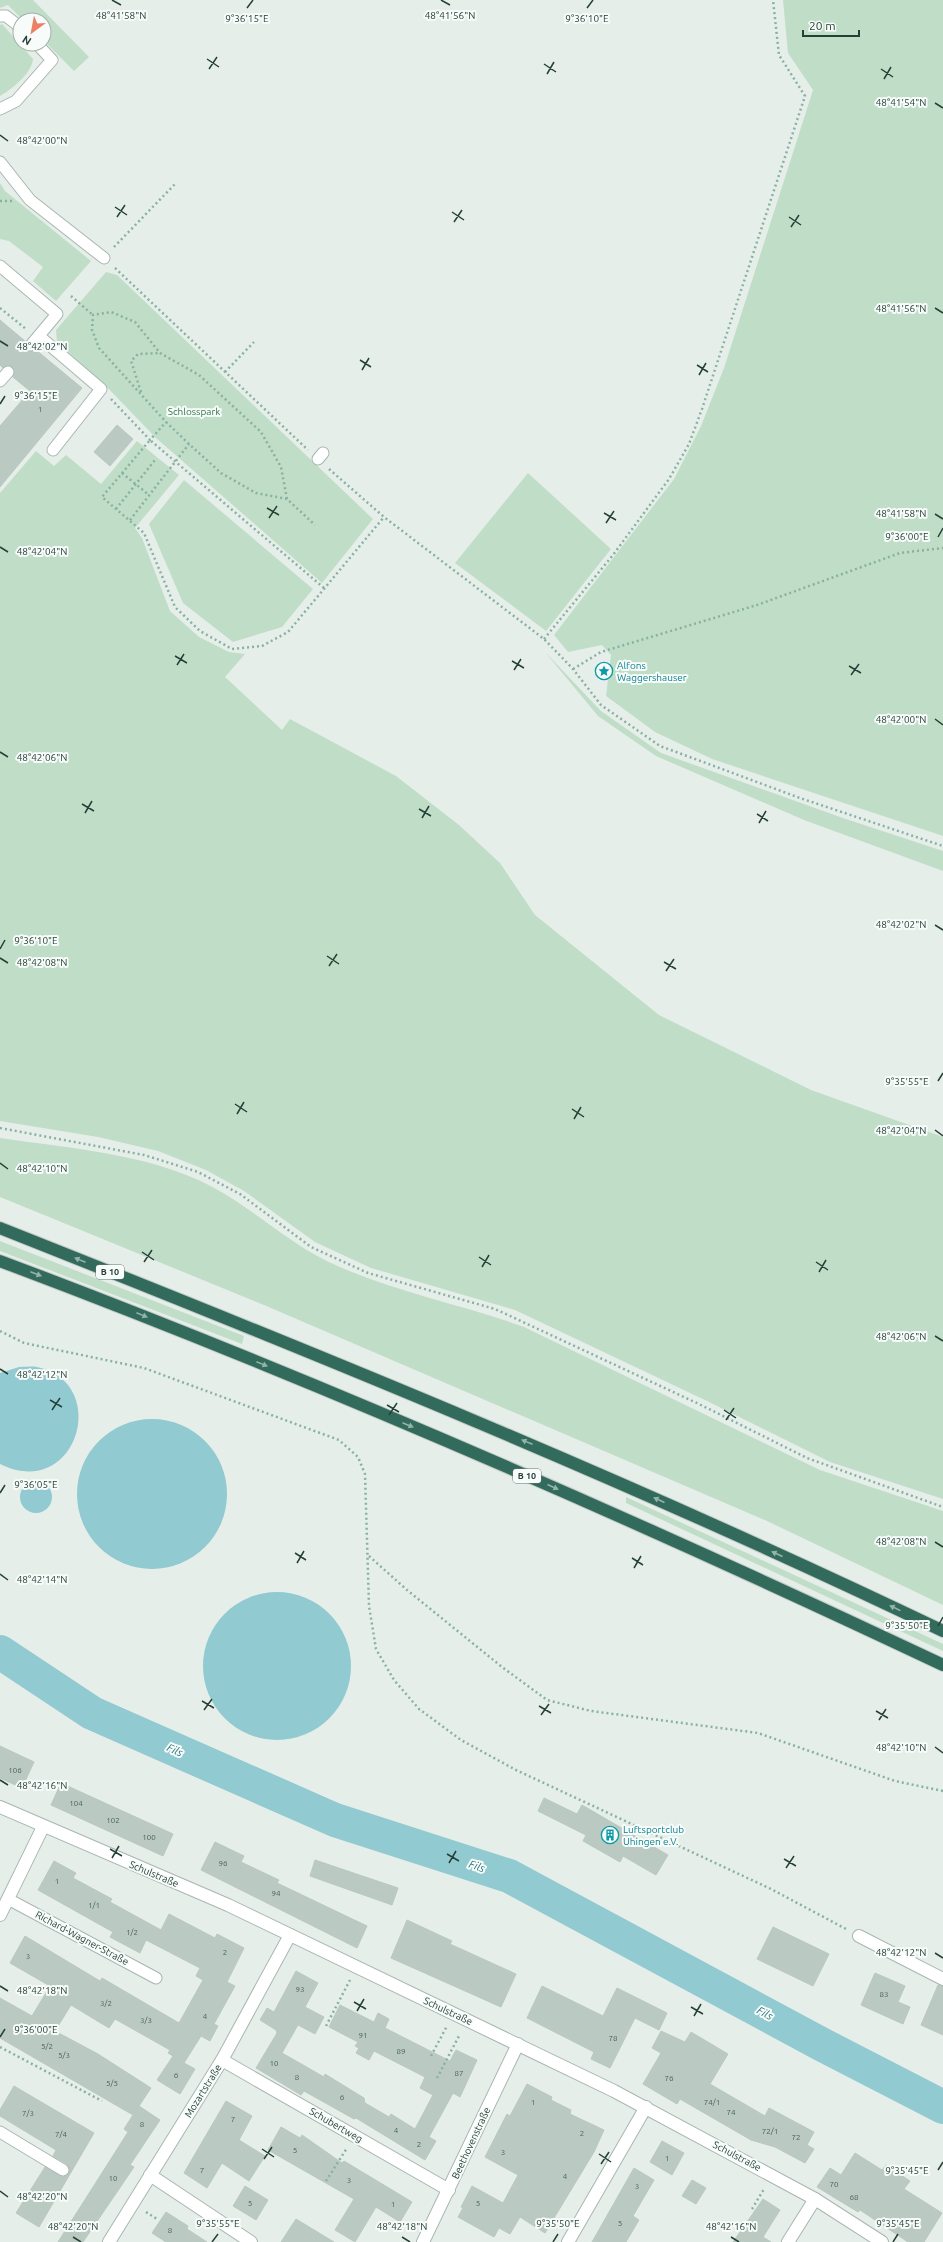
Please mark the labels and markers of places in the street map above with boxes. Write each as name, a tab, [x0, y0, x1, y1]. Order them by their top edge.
place label: Alfons Waggershauser	[617, 660, 687, 683]
place icon: Alfons Waggershauser	[594, 661, 614, 681]
place label: Luftsportclub Uhingen e.V.	[623, 1824, 684, 1847]
building icon: Luftsportclub Uhingen e.V.	[600, 1825, 620, 1845]

